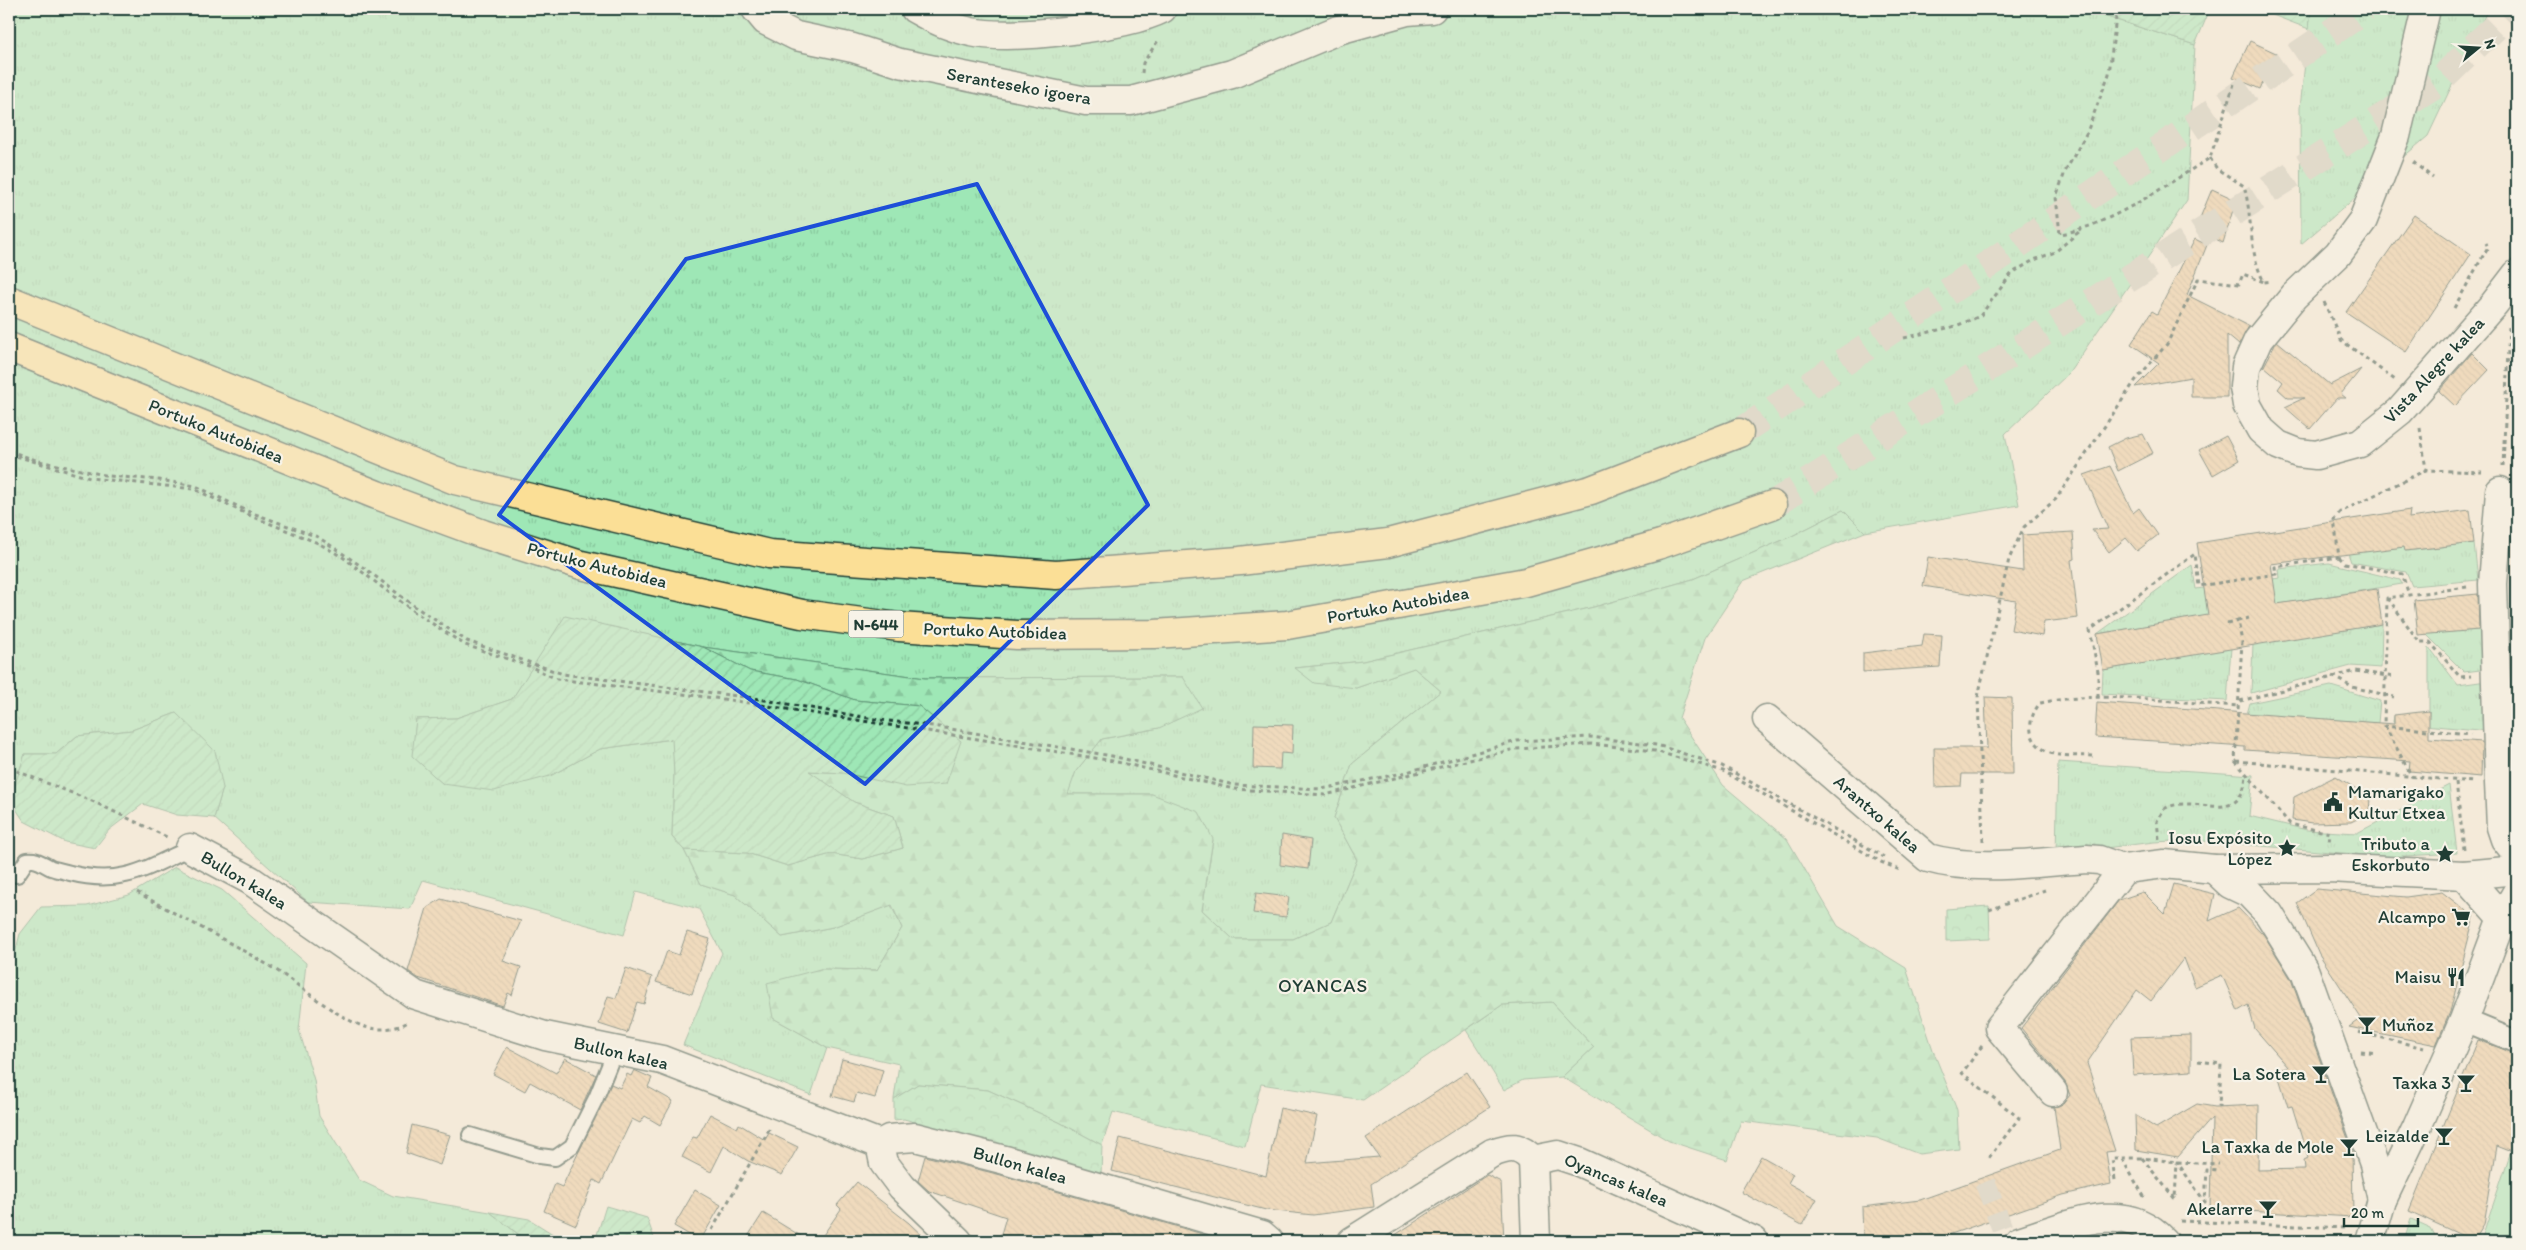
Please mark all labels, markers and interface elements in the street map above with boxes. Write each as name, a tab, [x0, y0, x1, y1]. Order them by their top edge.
north arrow	[2454, 22, 2504, 72]
text: N	[2480, 37, 2499, 51]
street label: Seranteseko igoera	[945, 62, 1094, 110]
street label: Vista Alegre kalea	[2379, 312, 2490, 428]
street label: Portuko Autobidea	[145, 394, 287, 468]
street label: Portuko Autobidea	[525, 537, 669, 593]
street label: Portuko Autobidea	[1325, 582, 1471, 628]
road number: N-644	[848, 610, 904, 638]
street label: Portuko Autobidea	[923, 618, 1067, 645]
street label: Arantxo kalea	[1829, 770, 1925, 858]
place label: Mamarigako Kultur Etxea	[2348, 781, 2446, 824]
public building icon: Mamarigako Kultur Etxea	[2322, 791, 2344, 813]
place label: Iosu Expósito López	[2168, 827, 2272, 870]
place label: Tributo a Eskorbuto	[2351, 833, 2431, 876]
place icon: Iosu Expósito López	[2276, 837, 2298, 859]
place icon: Tributo a Eskorbuto	[2434, 843, 2456, 865]
street label: Bullon kalea	[197, 846, 291, 914]
place label: Alcampo	[2378, 906, 2446, 928]
supermarket icon: Alcampo	[2450, 906, 2472, 928]
place label: Maisu	[2395, 966, 2441, 988]
restaurant icon: Maisu	[2445, 966, 2467, 988]
district label: OYANCAS	[1278, 974, 1368, 997]
bar icon: Muñoz	[2356, 1014, 2378, 1036]
place label: Muñoz	[2382, 1014, 2434, 1036]
street label: Bullon kalea	[572, 1031, 671, 1075]
place label: La Sotera	[2233, 1063, 2307, 1085]
bar icon: La Sotera	[2310, 1063, 2332, 1085]
place label: Taxka 3	[2393, 1072, 2451, 1094]
bar icon: Taxka 3	[2455, 1072, 2477, 1094]
place label: Leizalde	[2366, 1125, 2429, 1147]
bar icon: Leizalde	[2433, 1125, 2455, 1147]
place label: La Taxka de Mole	[2202, 1136, 2334, 1158]
bar icon: La Taxka de Mole	[2338, 1136, 2360, 1158]
street label: Bullon kalea	[971, 1141, 1069, 1189]
street label: Oyancas kalea	[1561, 1148, 1671, 1212]
scale bar	[2344, 1195, 2417, 1227]
place label: Akelarre	[2187, 1198, 2253, 1220]
bar icon: Akelarre	[2257, 1198, 2279, 1220]
text: 20 m	[2351, 1204, 2385, 1222]

